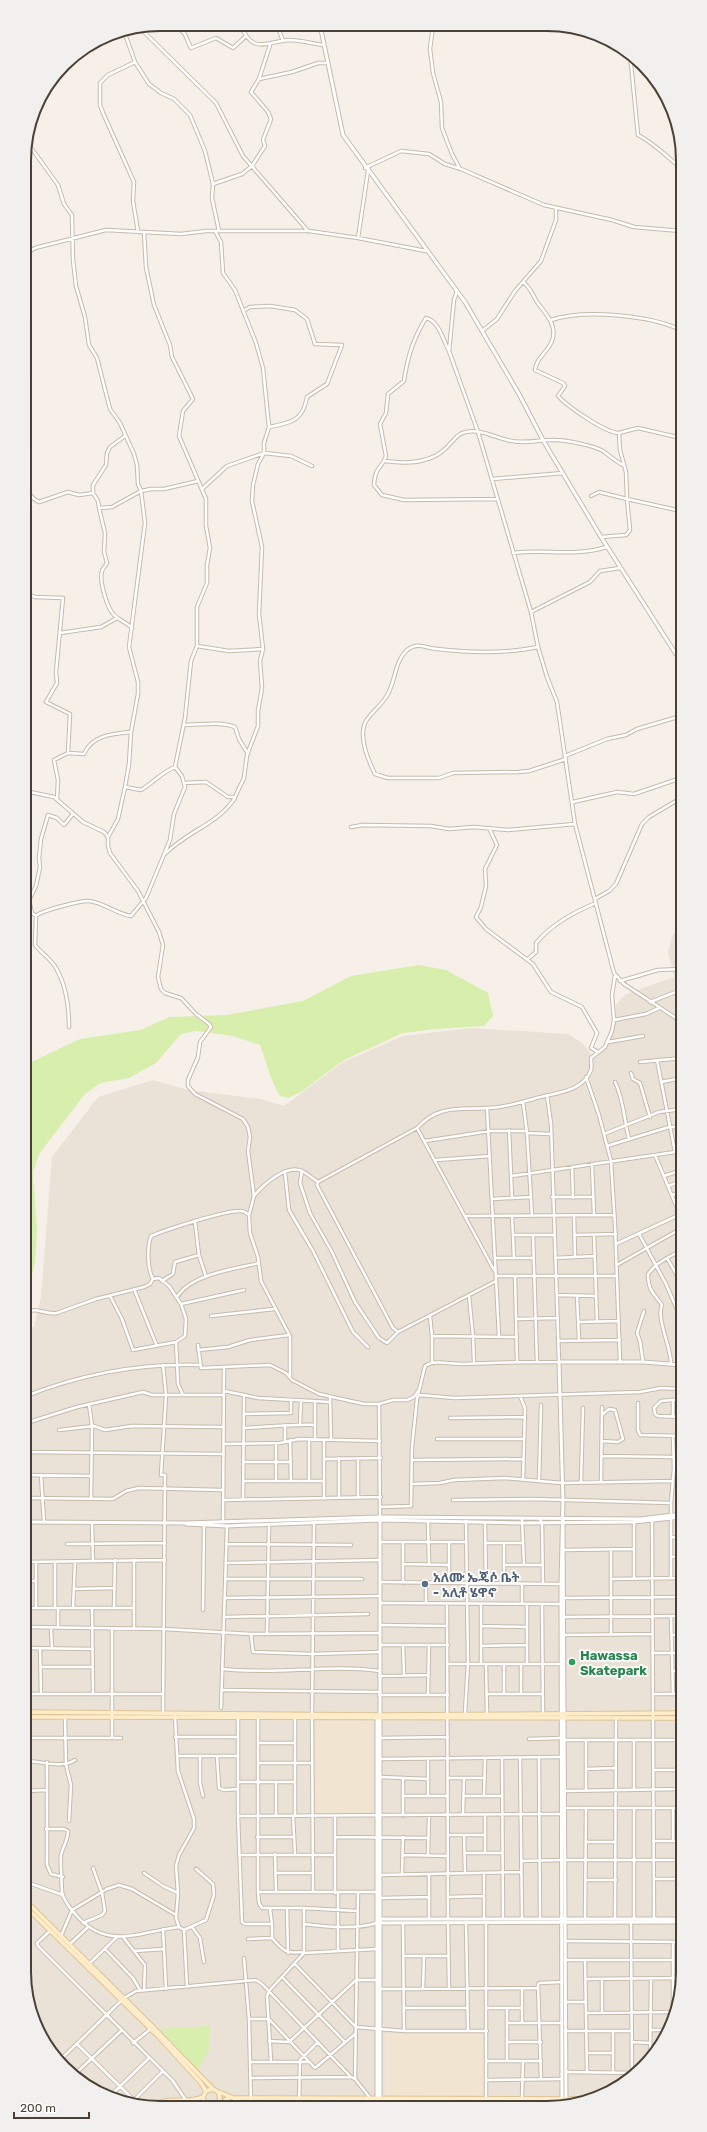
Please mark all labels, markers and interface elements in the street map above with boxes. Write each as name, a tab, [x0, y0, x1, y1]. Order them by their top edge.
place label: አለሙ ኤጄሶ ቤት - አሊቶ ሄዋኖ	[433, 1570, 519, 1600]
marker: አለሙ ኤጄሶ ቤት - አሊቶ ሄዋኖ	[420, 1579, 430, 1589]
place label: Hawassa Skatepark	[580, 1648, 647, 1678]
marker: Hawassa Skatepark	[567, 1657, 577, 1667]
scale bar	[14, 2094, 89, 2120]
text: 200 m	[20, 2101, 56, 2115]

